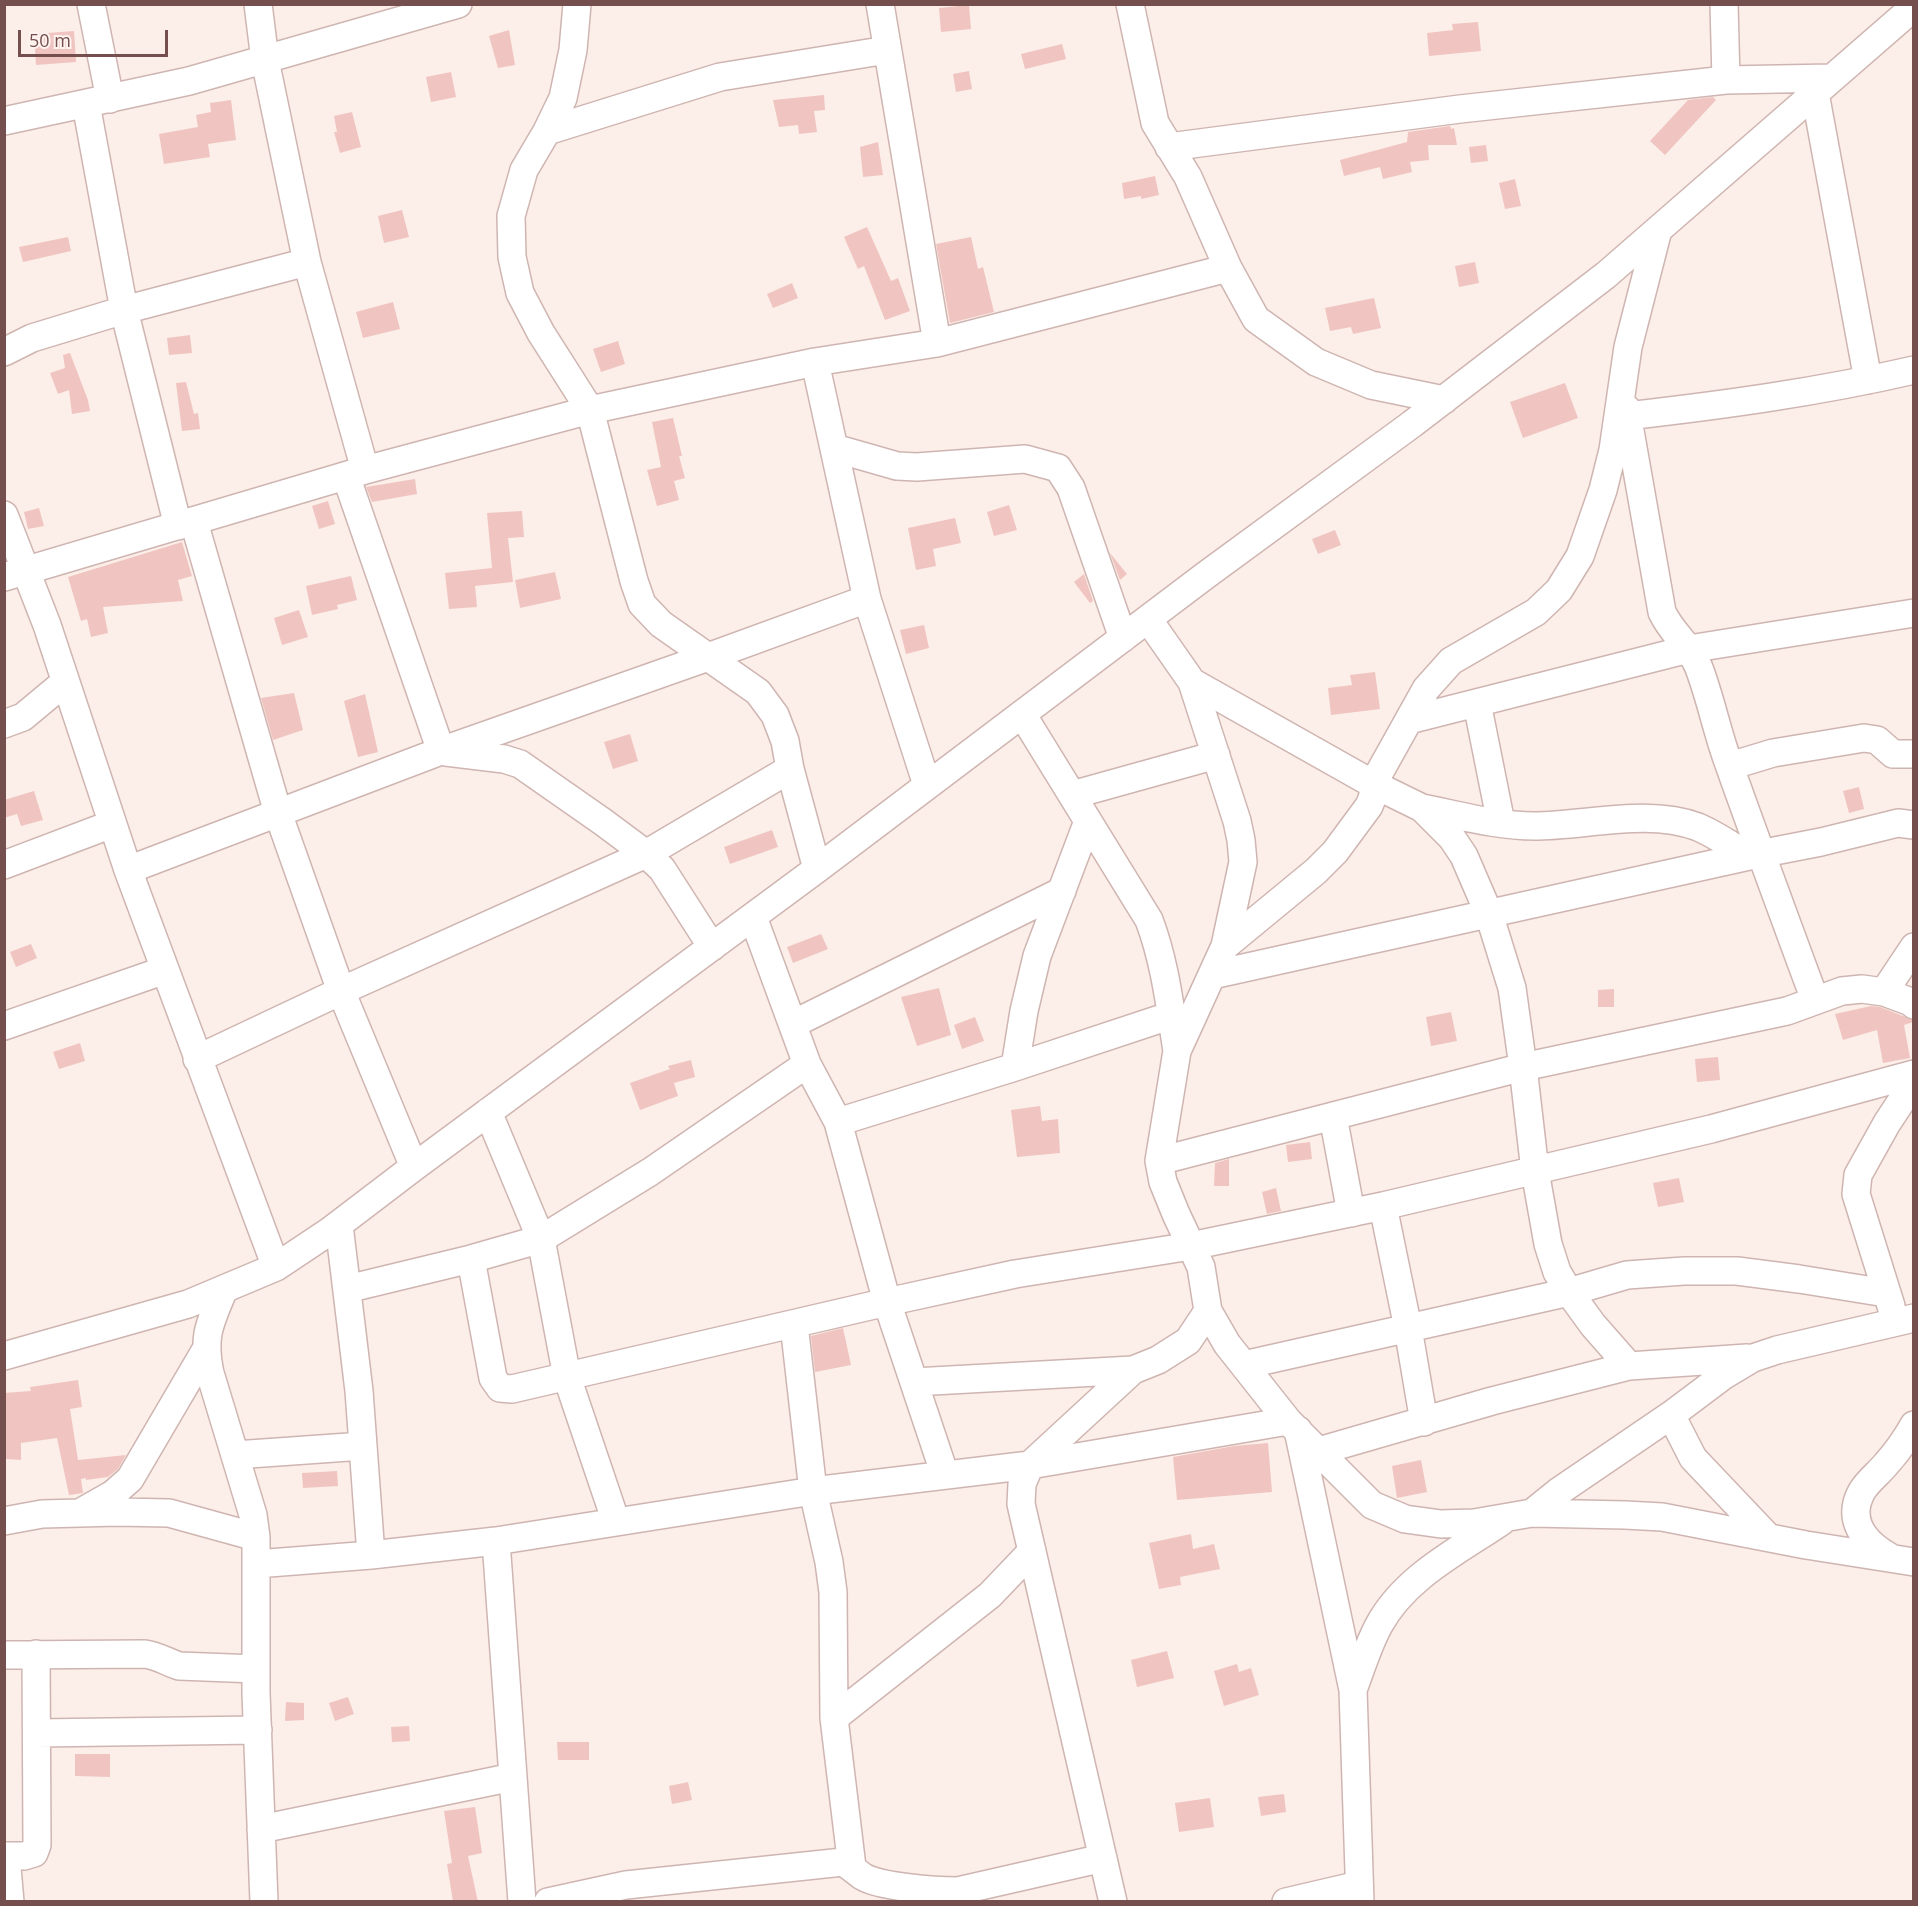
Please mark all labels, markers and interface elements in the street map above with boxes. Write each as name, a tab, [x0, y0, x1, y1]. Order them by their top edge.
scale bar	[21, 18, 171, 56]
text: 50 m	[29, 28, 71, 52]

